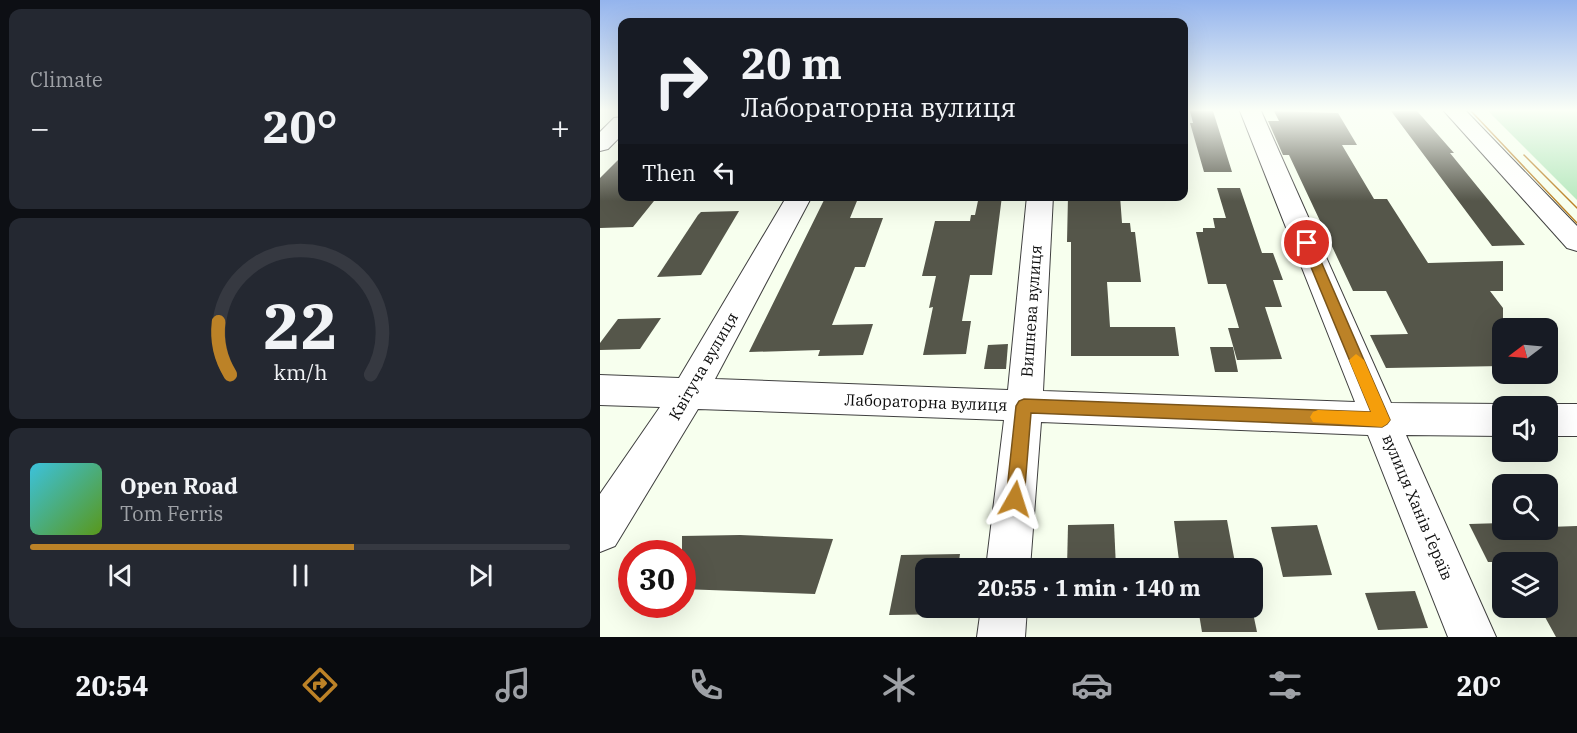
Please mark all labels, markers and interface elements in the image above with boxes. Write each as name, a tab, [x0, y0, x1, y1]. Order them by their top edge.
text: 20 m	[741, 36, 842, 91]
icon: right	[642, 42, 720, 120]
text: Climate	[30, 66, 103, 93]
text: Лабораторна вулиця	[741, 89, 1016, 124]
text: 20°	[262, 97, 338, 155]
text: −	[30, 106, 50, 149]
text: +	[550, 106, 570, 149]
icon: left	[708, 156, 741, 189]
text: Then	[642, 158, 696, 187]
pin	[1281, 217, 1332, 268]
icon: arrive	[1290, 226, 1323, 259]
street label: Вишнева вулиця	[1016, 244, 1046, 378]
text: 22	[263, 286, 337, 367]
street label: Квітуча вулиця	[664, 309, 742, 423]
north arrow	[1492, 318, 1558, 384]
map controls	[1492, 318, 1558, 618]
text: km/h	[273, 359, 327, 387]
street label: Лабораторна вулиця	[844, 389, 1008, 415]
button: sound	[1492, 396, 1558, 462]
street label: вулиця Ханів Ґераїв	[1378, 431, 1458, 583]
position arrow	[983, 467, 1047, 531]
text: Open Road	[120, 471, 238, 500]
button: search	[1492, 474, 1558, 540]
text: Tom Ferris	[120, 500, 223, 527]
speed limit sign: 30	[618, 540, 696, 618]
button: layers	[1492, 552, 1558, 618]
icon: previous	[104, 559, 137, 592]
icon: pause	[284, 559, 317, 592]
icon: next	[464, 559, 497, 592]
text: 20:55 · 1 min · 140 m	[977, 573, 1201, 602]
icon: directions	[299, 664, 341, 706]
icon: music	[492, 664, 534, 706]
icon: phone	[685, 664, 727, 706]
icon: climate	[878, 664, 920, 706]
icon: car	[1071, 664, 1113, 706]
icon: filters	[1264, 664, 1306, 706]
text: 20:54	[75, 668, 148, 703]
text: 20°	[1456, 668, 1502, 703]

